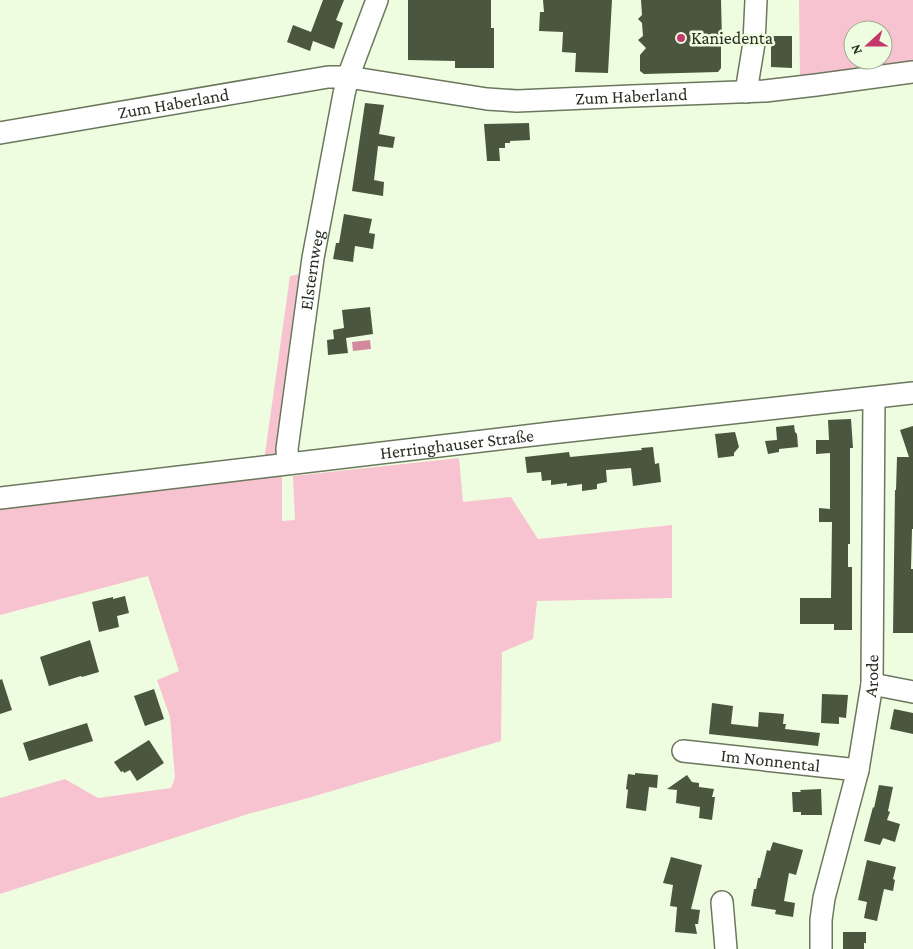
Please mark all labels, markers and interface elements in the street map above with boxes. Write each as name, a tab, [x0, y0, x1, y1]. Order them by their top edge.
north arrow	[843, 20, 893, 70]
place label: Kaniedenta	[691, 28, 773, 48]
marker: Kaniedenta	[675, 32, 687, 44]
text: N	[847, 42, 865, 57]
street label: Zum Haberland	[116, 84, 231, 123]
street label: Zum Haberland	[575, 84, 688, 108]
street label: Elsternweg	[296, 228, 328, 311]
street label: Herringhauser Straße	[379, 425, 535, 463]
street label: Arode	[860, 654, 882, 699]
street label: Im Nonnental	[720, 745, 821, 776]

